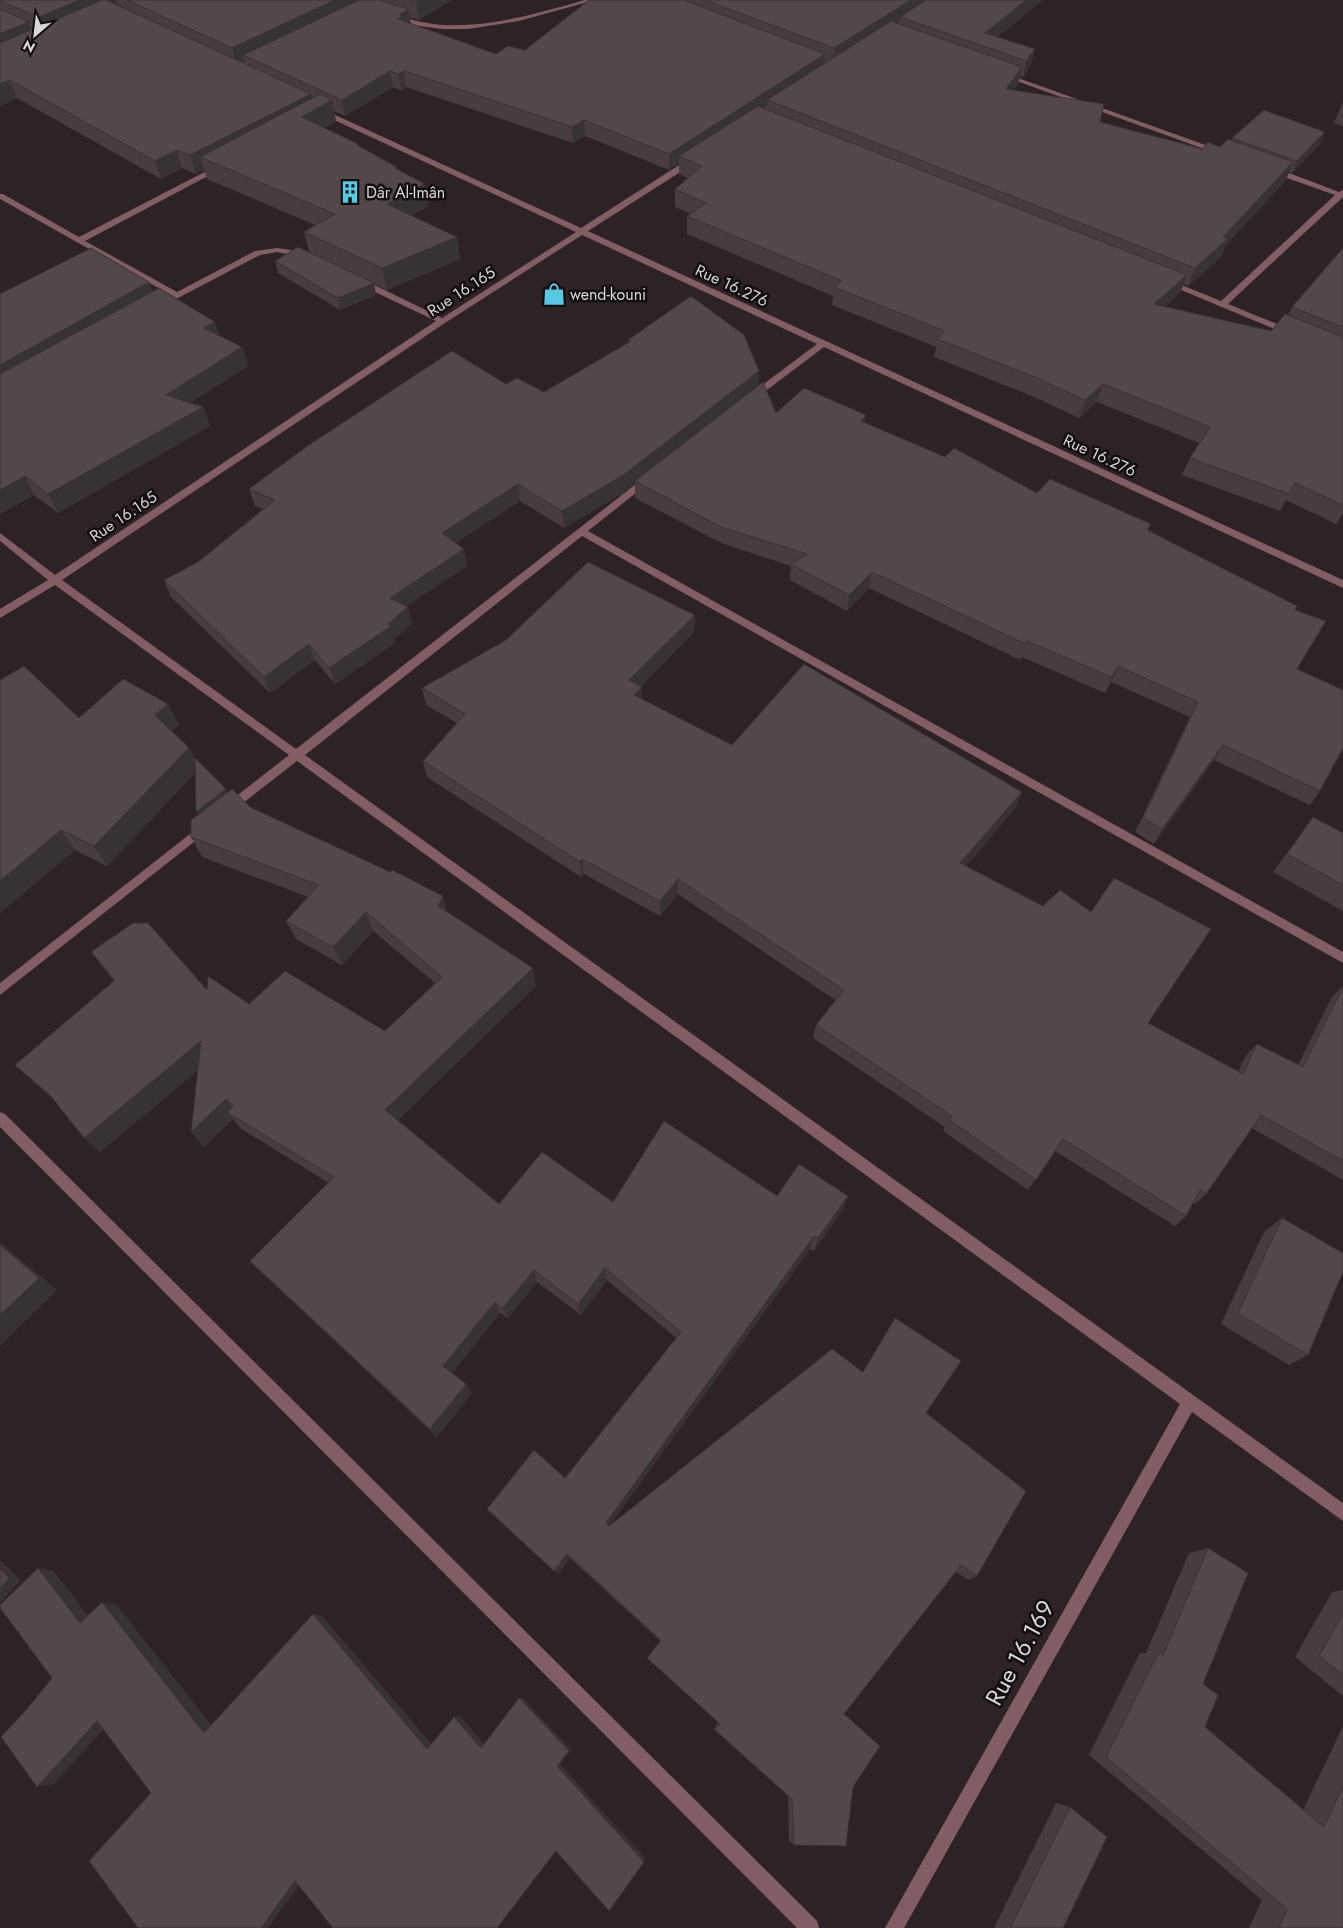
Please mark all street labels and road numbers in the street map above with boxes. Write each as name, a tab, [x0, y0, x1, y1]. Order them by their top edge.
street label: Rue 16.276	[691, 258, 772, 312]
street label: Rue 16.165	[423, 261, 500, 322]
street label: Rue 16.276	[1059, 428, 1140, 482]
street label: Rue 16.165	[85, 485, 162, 547]
street label: Rue 16.169	[976, 1594, 1063, 1712]

